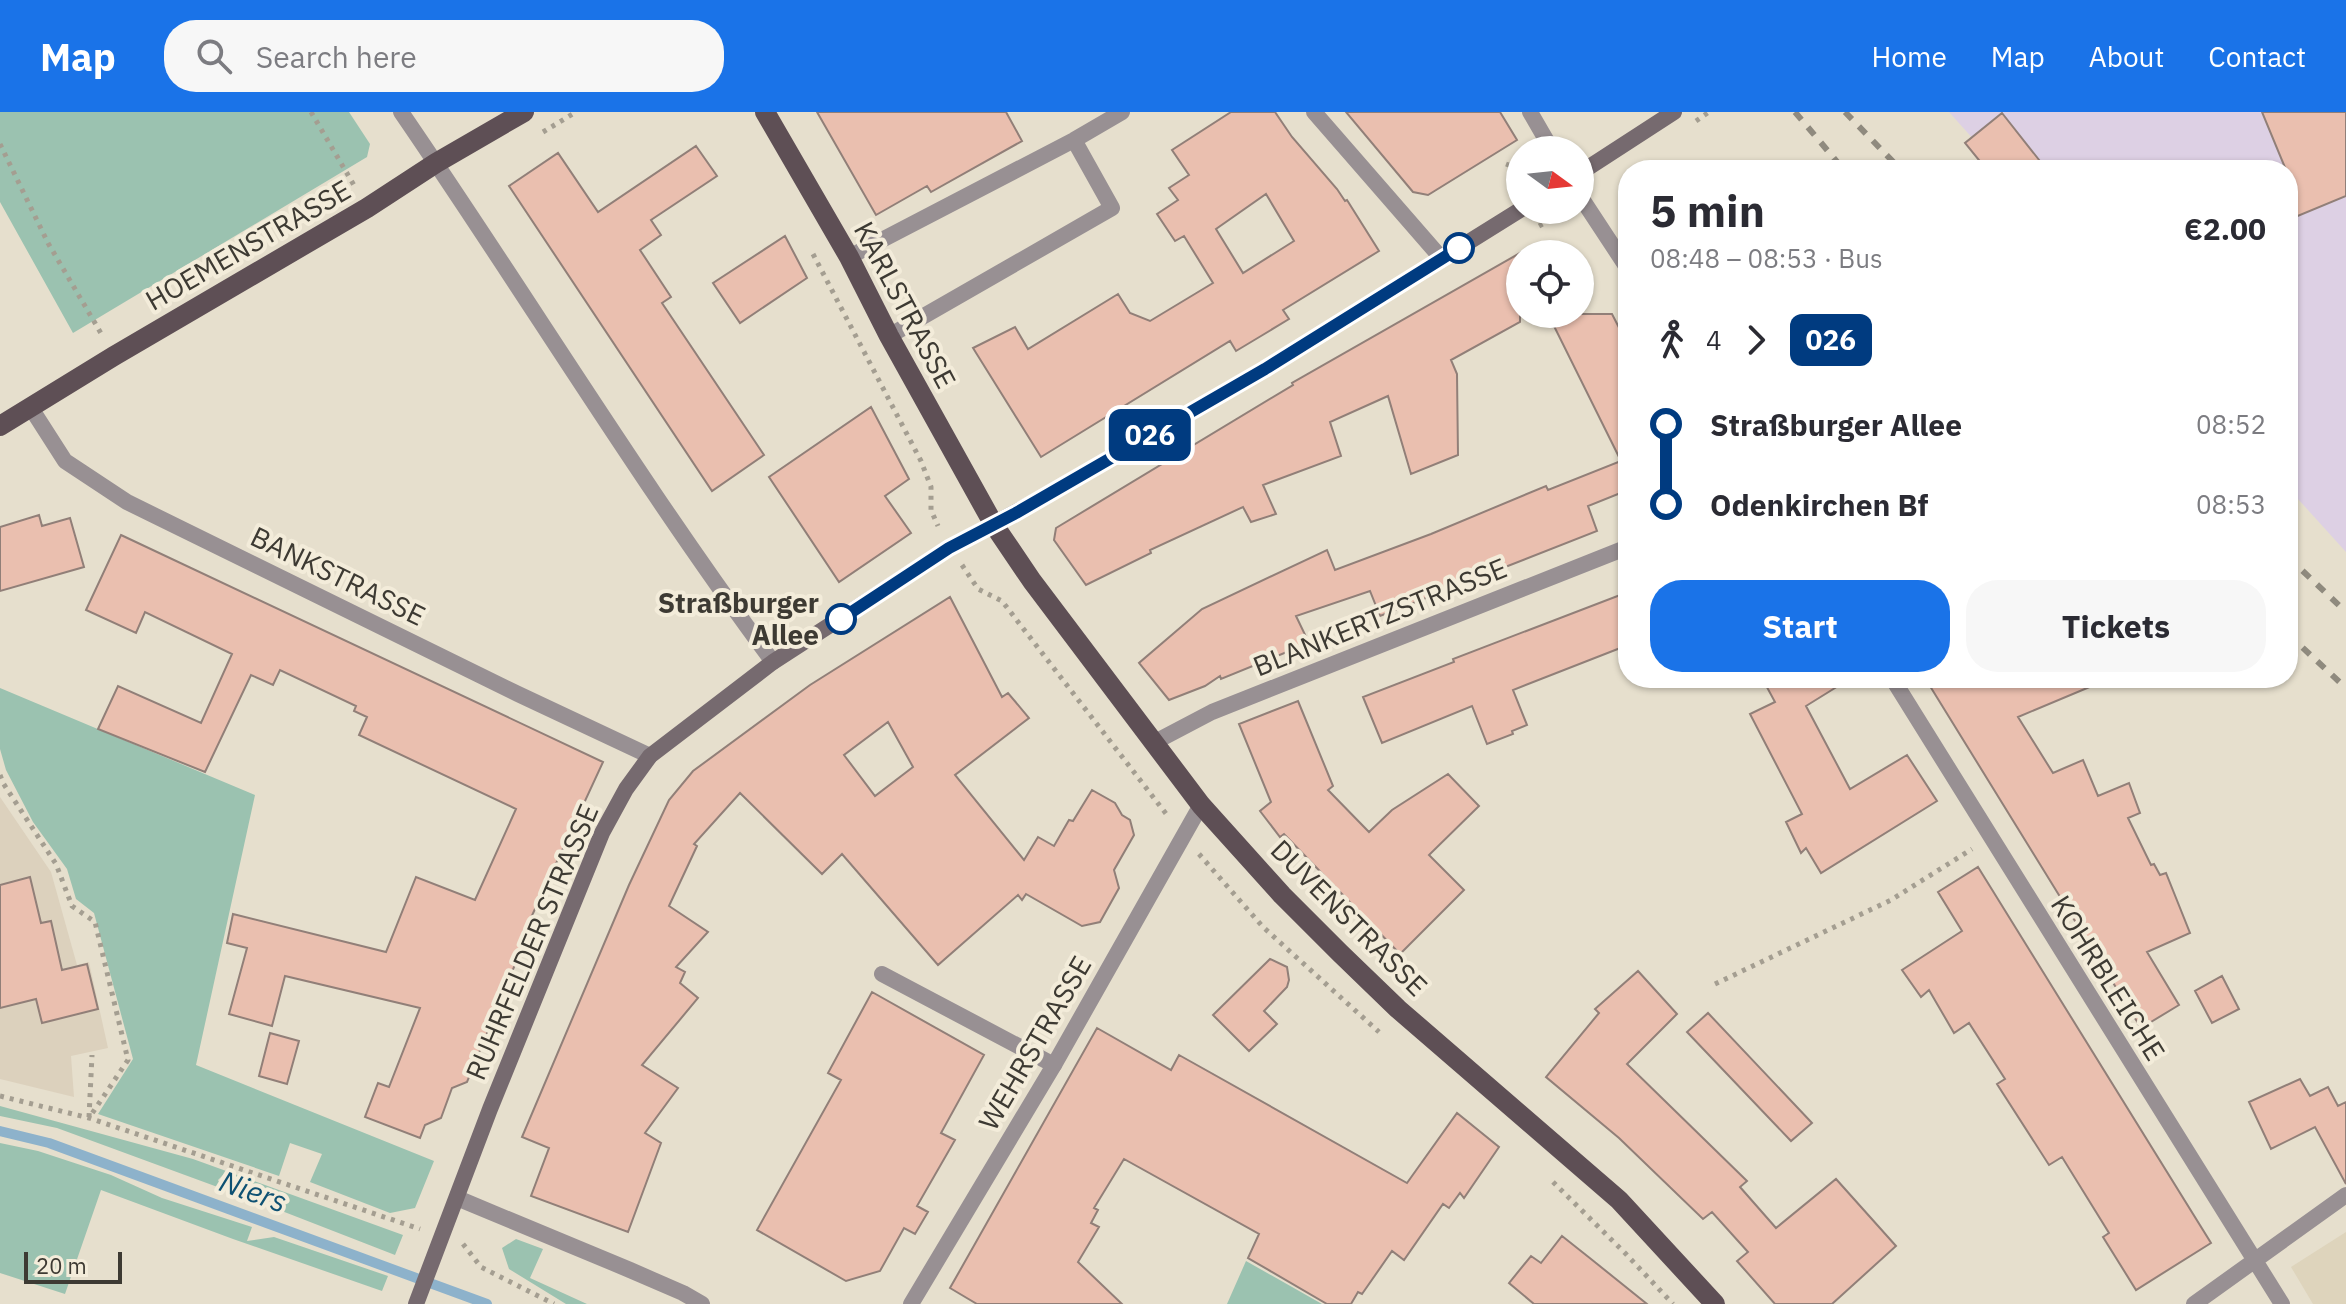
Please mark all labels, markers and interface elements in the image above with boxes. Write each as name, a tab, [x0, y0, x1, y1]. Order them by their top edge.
search box	[164, 20, 724, 92]
text: Map	[40, 32, 116, 81]
icon: search	[192, 34, 236, 78]
text: Search here	[256, 37, 417, 76]
text: Home	[1871, 38, 1947, 75]
text: Map	[1991, 38, 2045, 75]
text: About	[2089, 38, 2164, 75]
text: Contact	[2208, 38, 2306, 75]
north arrow	[1506, 136, 1594, 224]
map controls	[1506, 136, 1594, 328]
street label: HOEMENSTRASSE	[138, 171, 357, 318]
text: 5 min	[1650, 182, 1765, 239]
text: €2.00	[2184, 209, 2266, 248]
street label: KARLSTRASSE	[846, 215, 965, 395]
unlabelled marker	[1444, 233, 1474, 263]
button: locate	[1506, 240, 1594, 328]
text: 08:48 – 08:53 · Bus	[1650, 241, 1883, 275]
icon: walk	[1650, 318, 1694, 362]
icon: forward	[1734, 318, 1778, 362]
text: 026	[1806, 321, 1856, 358]
text: 4	[1706, 323, 1722, 357]
text: Straßburger Allee	[1710, 405, 1962, 444]
text: 08:52	[2196, 407, 2266, 441]
line badge: 026	[1104, 409, 1196, 461]
text: 026	[1125, 416, 1175, 453]
text: Odenkirchen Bf	[1710, 485, 1928, 524]
text: 08:53	[2196, 487, 2266, 521]
street label: BANKSTRASSE	[245, 517, 432, 634]
street label: BLANKERTZSTRASSE	[1247, 549, 1512, 684]
button: Start	[1650, 580, 1950, 672]
button: Tickets	[1966, 580, 2266, 672]
place label: Straßburger Allee	[658, 584, 819, 653]
marker: Straßburger Allee	[826, 604, 856, 634]
street label: RUHRFELDER STRASSE	[457, 798, 606, 1085]
street label: DUVENSTRASSE	[1263, 831, 1436, 1004]
street label: KOHRBLEICHE	[2043, 888, 2174, 1067]
street label: WEHRSTRASSE	[970, 949, 1099, 1137]
water label: Niers	[215, 1160, 293, 1221]
scale bar	[24, 1248, 122, 1284]
text: 20 m	[36, 1251, 87, 1280]

